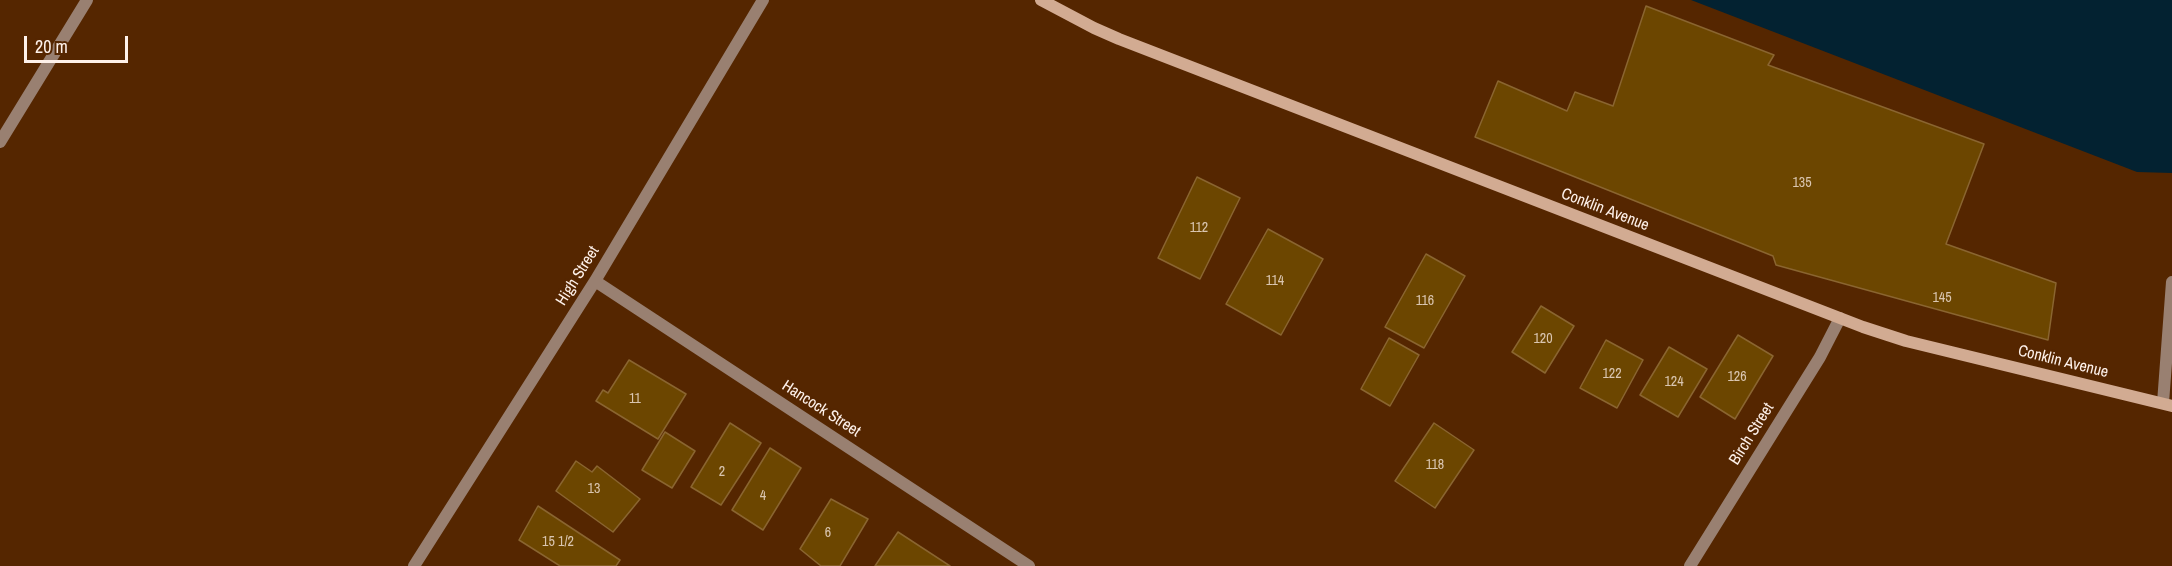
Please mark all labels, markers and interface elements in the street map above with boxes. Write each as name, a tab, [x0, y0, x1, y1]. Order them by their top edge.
scale bar	[27, 24, 130, 62]
text: 20 m	[35, 34, 68, 59]
house number: 135	[1792, 175, 1812, 191]
street label: Conklin Avenue	[1558, 184, 1652, 236]
house number: 112	[1190, 220, 1208, 236]
street label: High Street	[552, 243, 604, 309]
house number: 114	[1266, 273, 1284, 289]
house number: 145	[1932, 290, 1952, 306]
house number: 116	[1416, 293, 1434, 309]
house number: 120	[1533, 331, 1553, 347]
street label: Conklin Avenue	[2016, 342, 2110, 382]
house number: 122	[1602, 366, 1622, 382]
house number: 126	[1727, 369, 1747, 385]
house number: 124	[1664, 374, 1684, 390]
street label: Hancock Street	[778, 377, 864, 441]
house number: 11	[629, 391, 641, 407]
street label: Birch Street	[1726, 400, 1778, 468]
house number: 118	[1426, 457, 1444, 473]
house number: 2	[719, 464, 725, 480]
house number: 13	[588, 481, 600, 497]
house number: 4	[760, 488, 766, 504]
house number: 6	[825, 525, 831, 541]
house number: 15 1/2	[542, 534, 574, 550]

